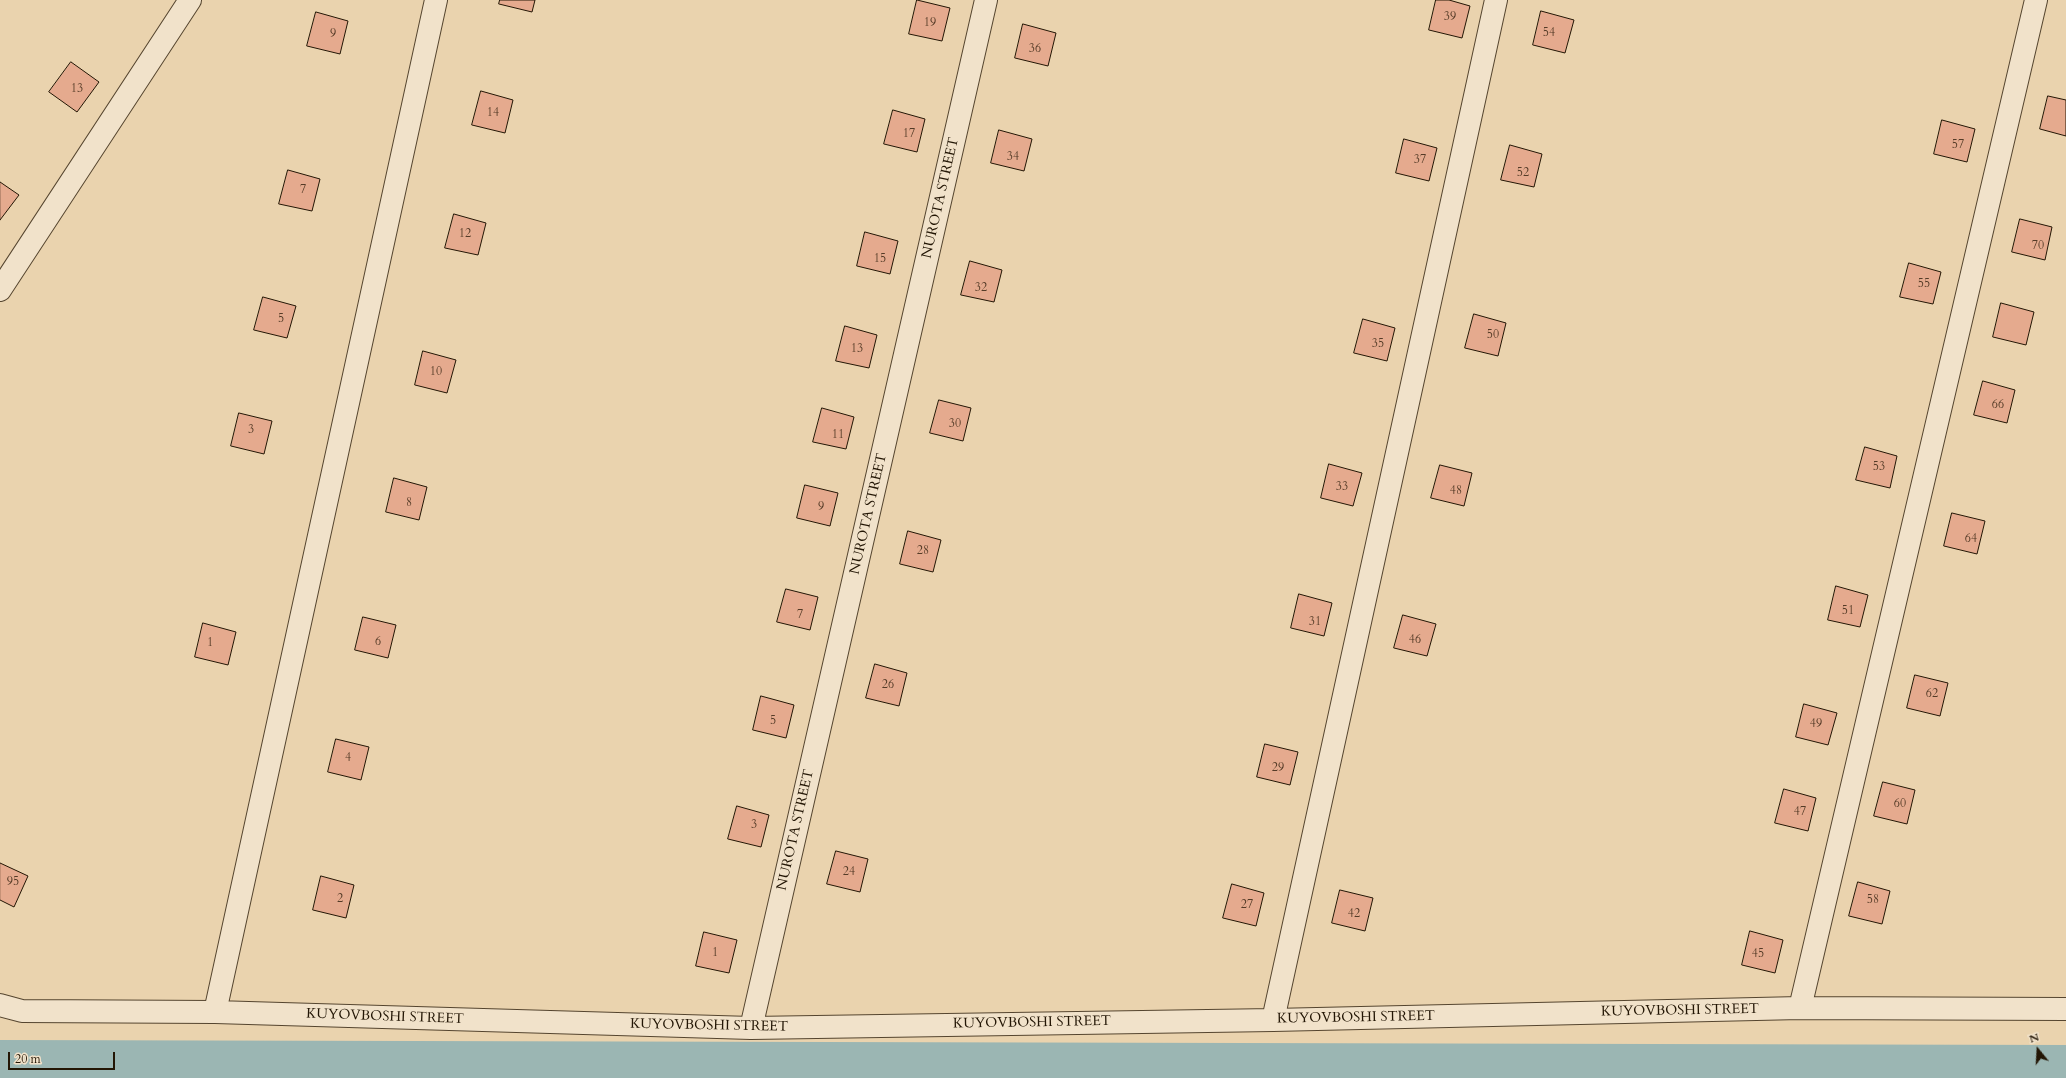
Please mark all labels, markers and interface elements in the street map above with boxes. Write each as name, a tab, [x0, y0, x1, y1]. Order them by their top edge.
house number: 39	[1444, 10, 1456, 24]
house number: 19	[924, 16, 936, 30]
house number: 54	[1543, 26, 1555, 40]
house number: 9	[330, 27, 336, 41]
house number: 36	[1029, 42, 1041, 56]
house number: 13	[71, 82, 83, 96]
house number: 14	[487, 106, 499, 120]
house number: 17	[903, 127, 915, 141]
street label: NUROTA STREET	[919, 136, 963, 260]
house number: 57	[1952, 138, 1964, 152]
house number: 34	[1007, 150, 1019, 164]
house number: 37	[1414, 153, 1426, 167]
house number: 52	[1517, 166, 1529, 180]
house number: 7	[300, 183, 306, 197]
house number: 12	[459, 227, 471, 241]
house number: 70	[2032, 239, 2044, 253]
house number: 15	[874, 252, 886, 266]
house number: 55	[1918, 277, 1930, 291]
house number: 32	[975, 281, 987, 295]
house number: 5	[278, 312, 284, 326]
house number: 50	[1487, 328, 1499, 342]
house number: 35	[1372, 337, 1384, 351]
house number: 13	[851, 342, 863, 356]
house number: 10	[430, 365, 442, 379]
house number: 66	[1992, 398, 2004, 412]
house number: 30	[949, 417, 961, 431]
house number: 3	[248, 423, 254, 437]
house number: 11	[832, 428, 844, 442]
street label: NUROTA STREET	[847, 452, 891, 576]
house number: 53	[1873, 460, 1885, 474]
house number: 33	[1336, 480, 1348, 494]
house number: 48	[1450, 484, 1462, 498]
house number: 8	[406, 496, 412, 510]
house number: 9	[818, 500, 824, 514]
house number: 64	[1965, 532, 1977, 546]
house number: 28	[917, 544, 929, 558]
house number: 51	[1842, 604, 1854, 618]
house number: 7	[797, 608, 803, 622]
house number: 31	[1309, 615, 1321, 629]
house number: 46	[1409, 633, 1421, 647]
house number: 6	[375, 635, 381, 649]
house number: 1	[207, 636, 213, 650]
house number: 26	[882, 678, 894, 692]
house number: 62	[1926, 687, 1938, 701]
house number: 5	[770, 714, 776, 728]
house number: 49	[1810, 717, 1822, 731]
house number: 4	[345, 751, 351, 765]
house number: 29	[1272, 761, 1284, 775]
street label: NUROTA STREET	[774, 768, 818, 892]
house number: 60	[1894, 797, 1906, 811]
house number: 47	[1794, 805, 1806, 819]
house number: 3	[751, 818, 757, 832]
house number: 24	[843, 865, 855, 879]
house number: 95	[7, 875, 19, 889]
house number: 2	[337, 892, 343, 906]
house number: 58	[1867, 893, 1879, 907]
house number: 27	[1241, 898, 1253, 912]
house number: 42	[1348, 907, 1360, 921]
house number: 1	[712, 946, 718, 960]
house number: 45	[1752, 947, 1764, 961]
street label: KUYOVBOSHI STREET	[1601, 1001, 1759, 1021]
street label: KUYOVBOSHI STREET	[306, 1006, 464, 1028]
street label: KUYOVBOSHI STREET	[1277, 1008, 1435, 1028]
street label: KUYOVBOSHI STREET	[953, 1013, 1111, 1033]
street label: KUYOVBOSHI STREET	[630, 1016, 788, 1036]
north arrow	[2018, 1030, 2058, 1070]
text: N	[2027, 1030, 2041, 1047]
scale bar	[10, 1044, 117, 1070]
text: 20 m	[15, 1051, 41, 1067]

